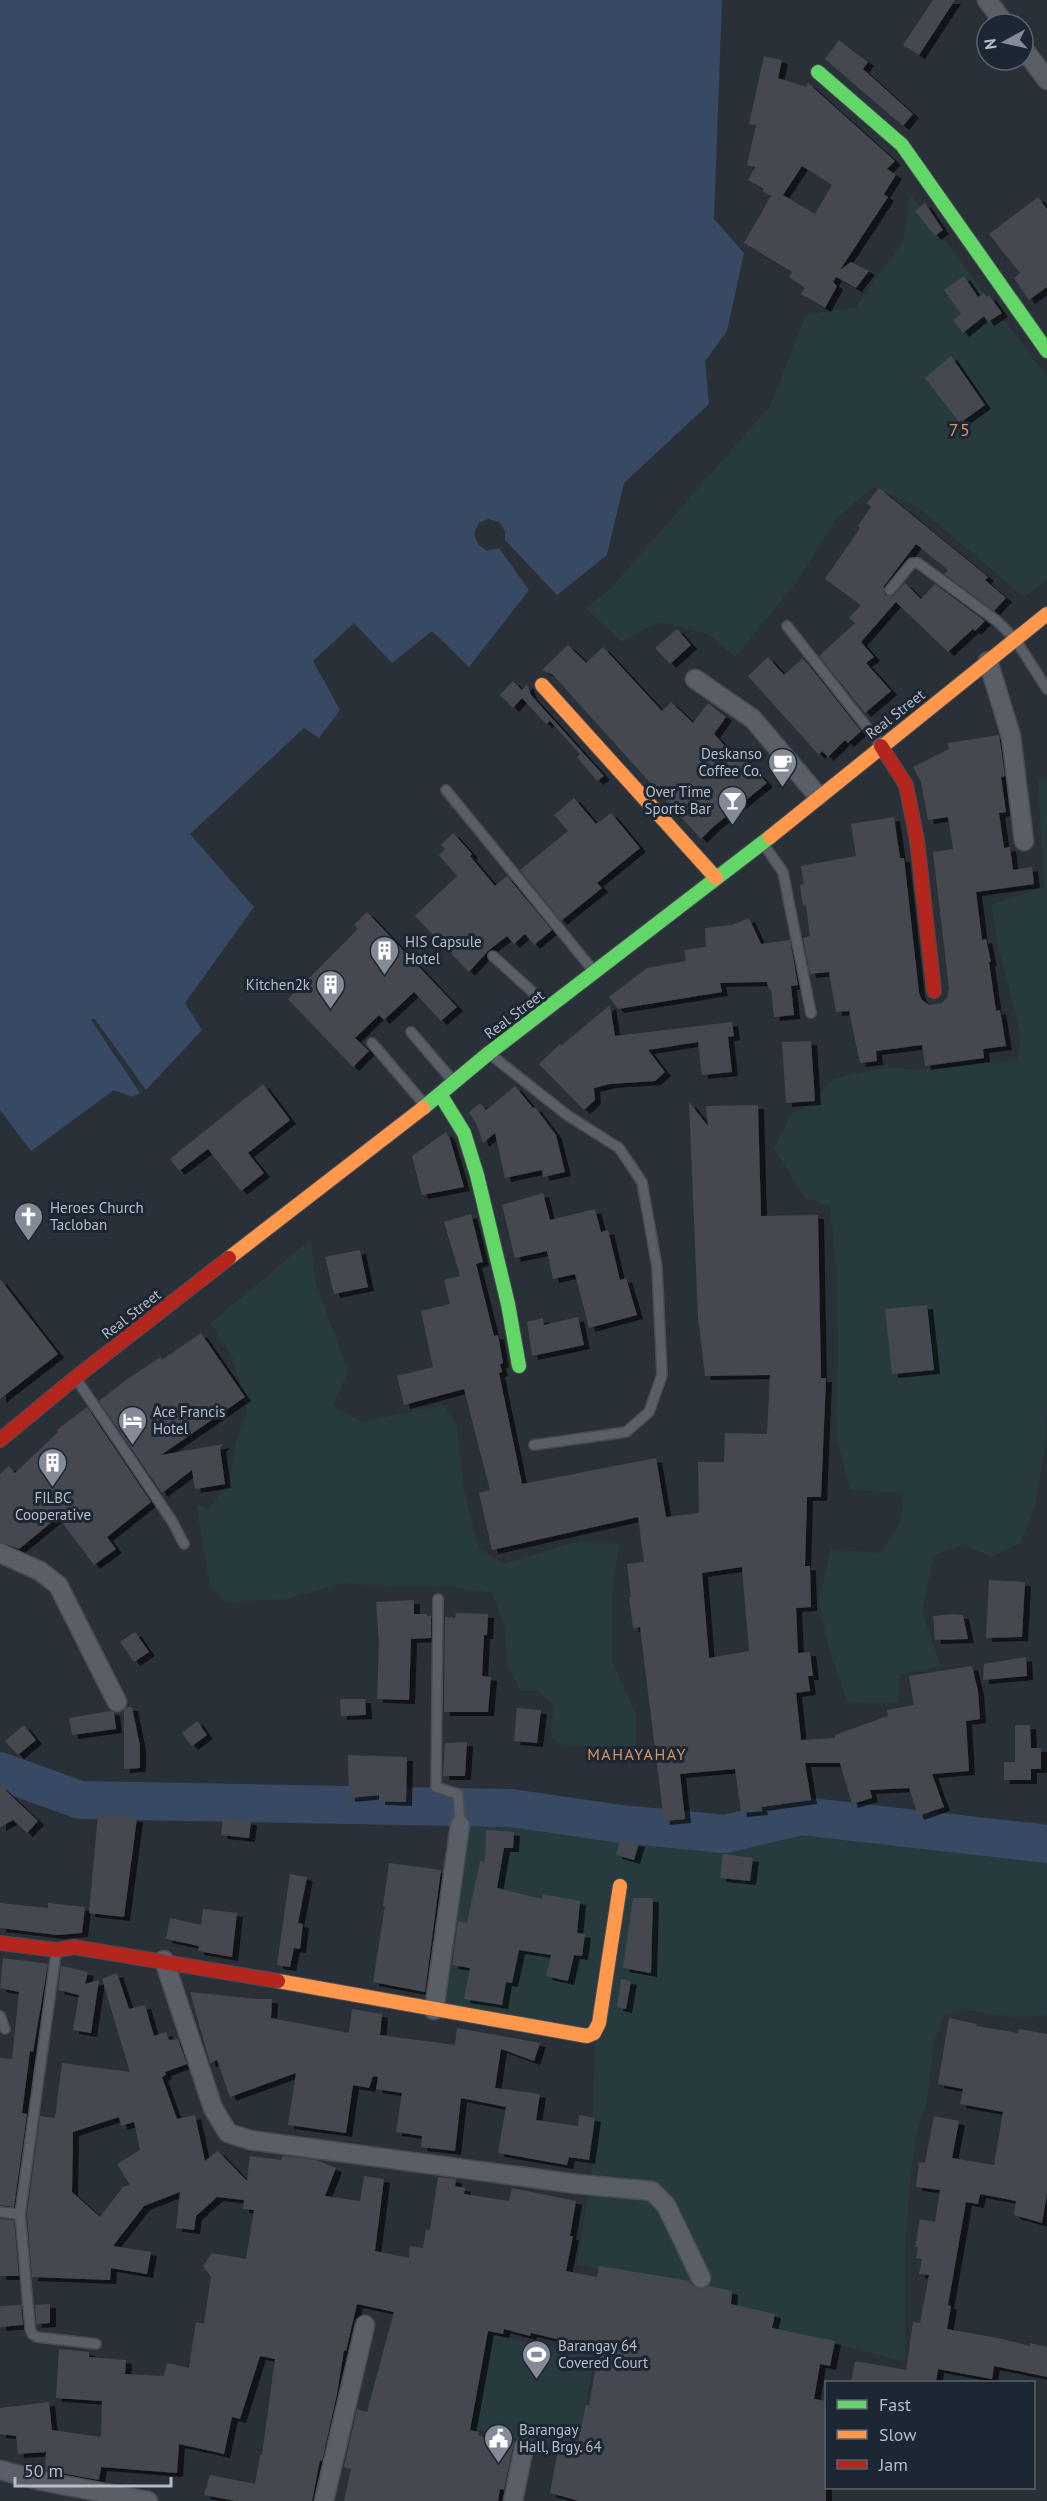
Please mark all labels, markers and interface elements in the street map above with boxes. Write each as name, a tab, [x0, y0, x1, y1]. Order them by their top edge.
north arrow	[975, 12, 1035, 72]
text: N	[980, 37, 1001, 51]
district label: 75	[949, 418, 971, 441]
street label: Real Street	[862, 685, 928, 743]
place label: Deskanso Coffee Co.	[699, 744, 762, 780]
cafe icon: Deskanso Coffee Co.	[767, 746, 799, 788]
place label: Over Time Sports Bar	[645, 782, 711, 818]
bar icon: Over Time Sports Bar	[716, 784, 748, 826]
place label: HIS Capsule Hotel	[405, 932, 482, 968]
building icon: HIS Capsule Hotel	[368, 934, 400, 976]
building icon: Kitchen2k	[315, 968, 347, 1010]
place label: Kitchen2k	[246, 975, 311, 994]
street label: Real Street	[480, 985, 548, 1043]
place label: Heroes Church Tacloban	[50, 1198, 144, 1234]
church icon: Heroes Church Tacloban	[13, 1200, 45, 1242]
street label: Real Street	[98, 1285, 164, 1343]
place label: Ace Francis Hotel	[153, 1402, 225, 1438]
hotel icon: Ace Francis Hotel	[116, 1404, 148, 1446]
building icon: FILBC Cooperative	[37, 1446, 69, 1488]
place label: FILBC Cooperative	[15, 1488, 91, 1524]
district label: MAHAYAHAY	[587, 1744, 687, 1764]
place label: Barangay 64 Covered Court	[558, 2336, 648, 2372]
sports icon: Barangay 64 Covered Court	[521, 2338, 553, 2380]
legend	[825, 2381, 1035, 2489]
text: Fast	[879, 2393, 911, 2416]
place label: Barangay Hall, Brgy. 64	[519, 2420, 602, 2456]
public building icon: Barangay Hall, Brgy. 64	[482, 2422, 514, 2464]
text: Slow	[879, 2423, 917, 2446]
scale bar	[15, 2450, 171, 2488]
text: Jam	[878, 2453, 908, 2476]
text: 50 m	[24, 2459, 63, 2482]

